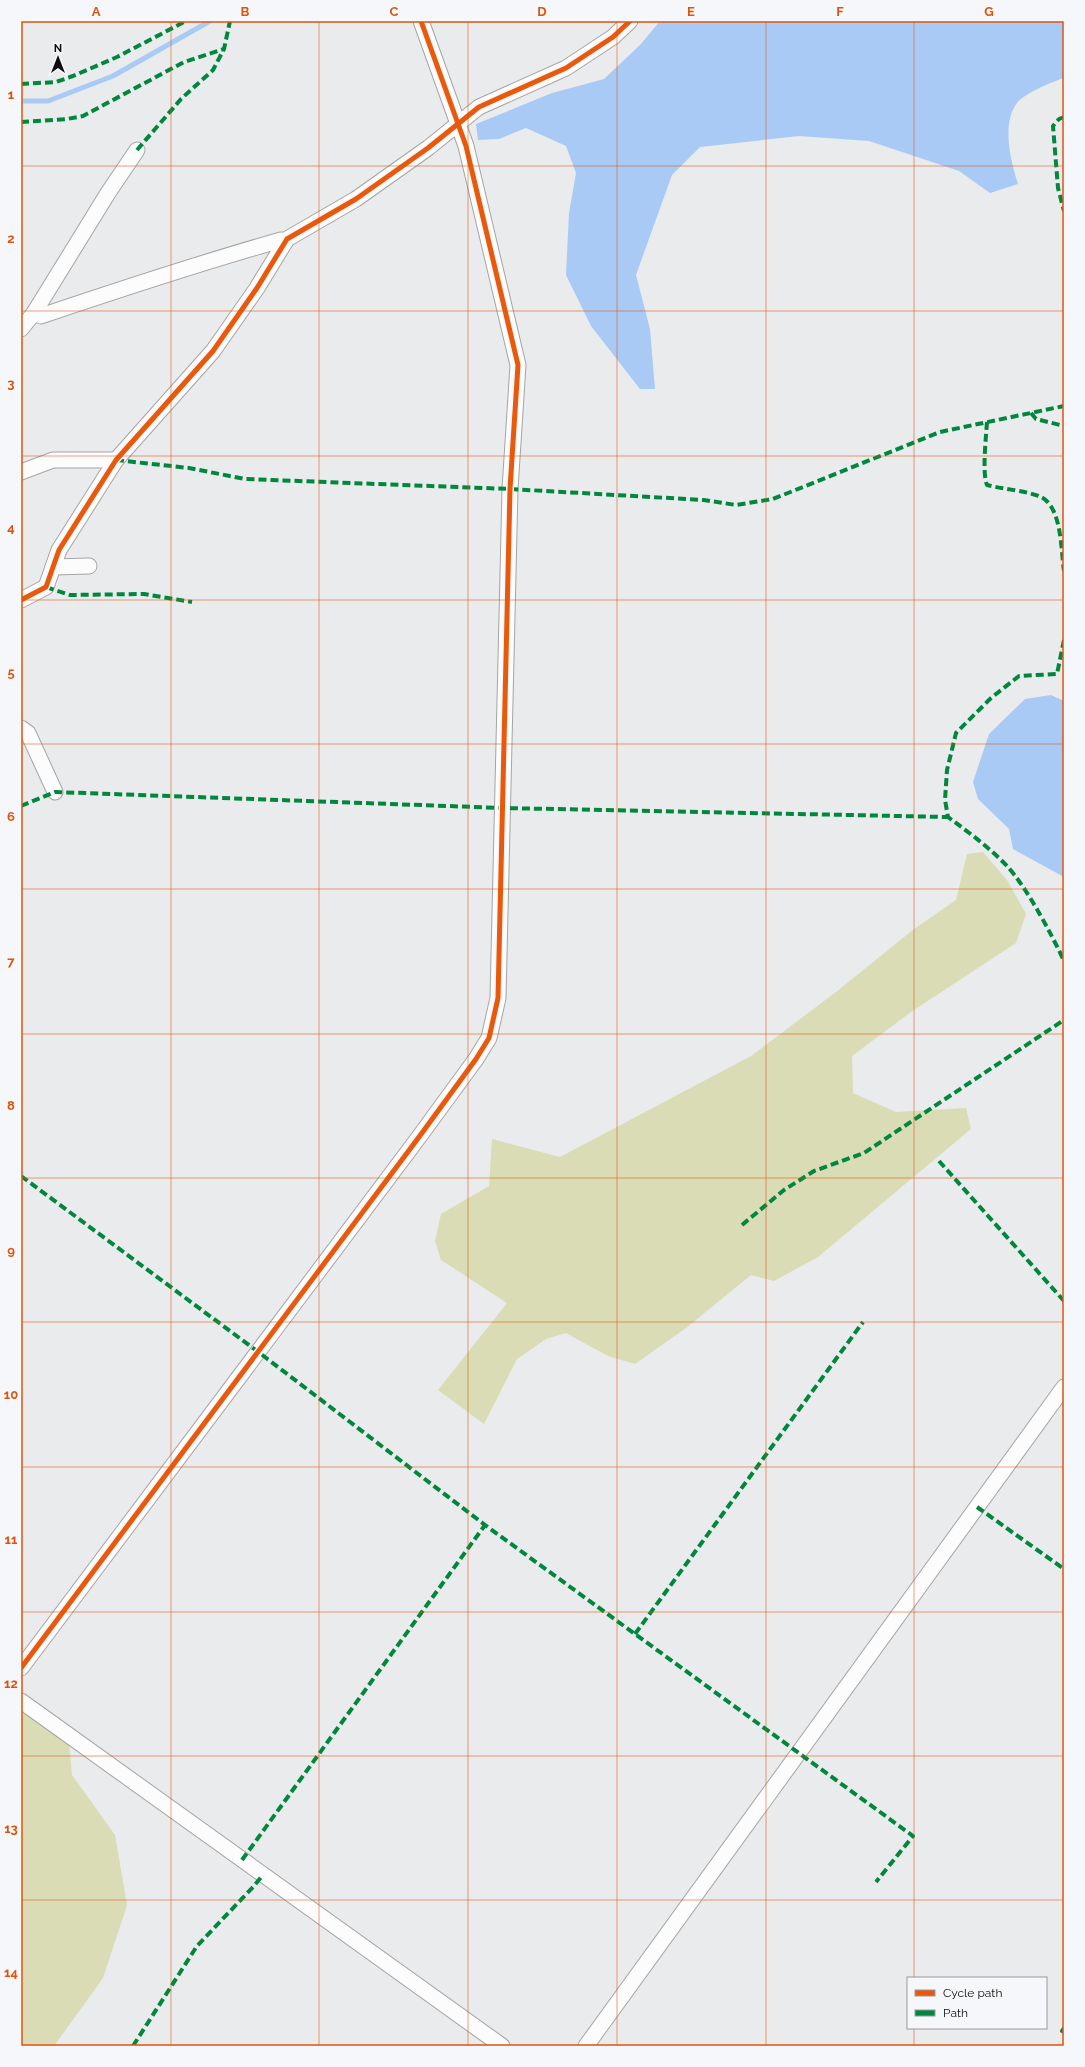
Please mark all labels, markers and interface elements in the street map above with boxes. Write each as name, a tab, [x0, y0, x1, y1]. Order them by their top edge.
text: A	[92, 4, 101, 19]
text: B	[241, 4, 250, 19]
text: C	[390, 4, 399, 19]
text: D	[537, 4, 547, 19]
text: E	[687, 4, 695, 19]
text: F	[836, 4, 844, 19]
text: G	[984, 4, 994, 19]
north arrow	[38, 38, 78, 78]
text: N	[54, 42, 62, 55]
text: 1	[8, 87, 15, 102]
text: 2	[7, 231, 15, 246]
text: 3	[7, 376, 15, 391]
text: 4	[7, 520, 15, 535]
text: 5	[7, 665, 15, 680]
text: 6	[7, 809, 15, 824]
text: 7	[7, 954, 15, 969]
text: 8	[7, 1098, 15, 1113]
text: 9	[7, 1243, 15, 1258]
text: 10	[4, 1387, 18, 1402]
text: 11	[5, 1532, 18, 1547]
text: 12	[4, 1676, 18, 1691]
text: 13	[4, 1821, 18, 1836]
text: 14	[4, 1965, 18, 1980]
legend	[907, 1977, 1047, 2029]
text: Cycle path	[943, 1986, 1002, 2000]
text: Path	[943, 2006, 968, 2020]

